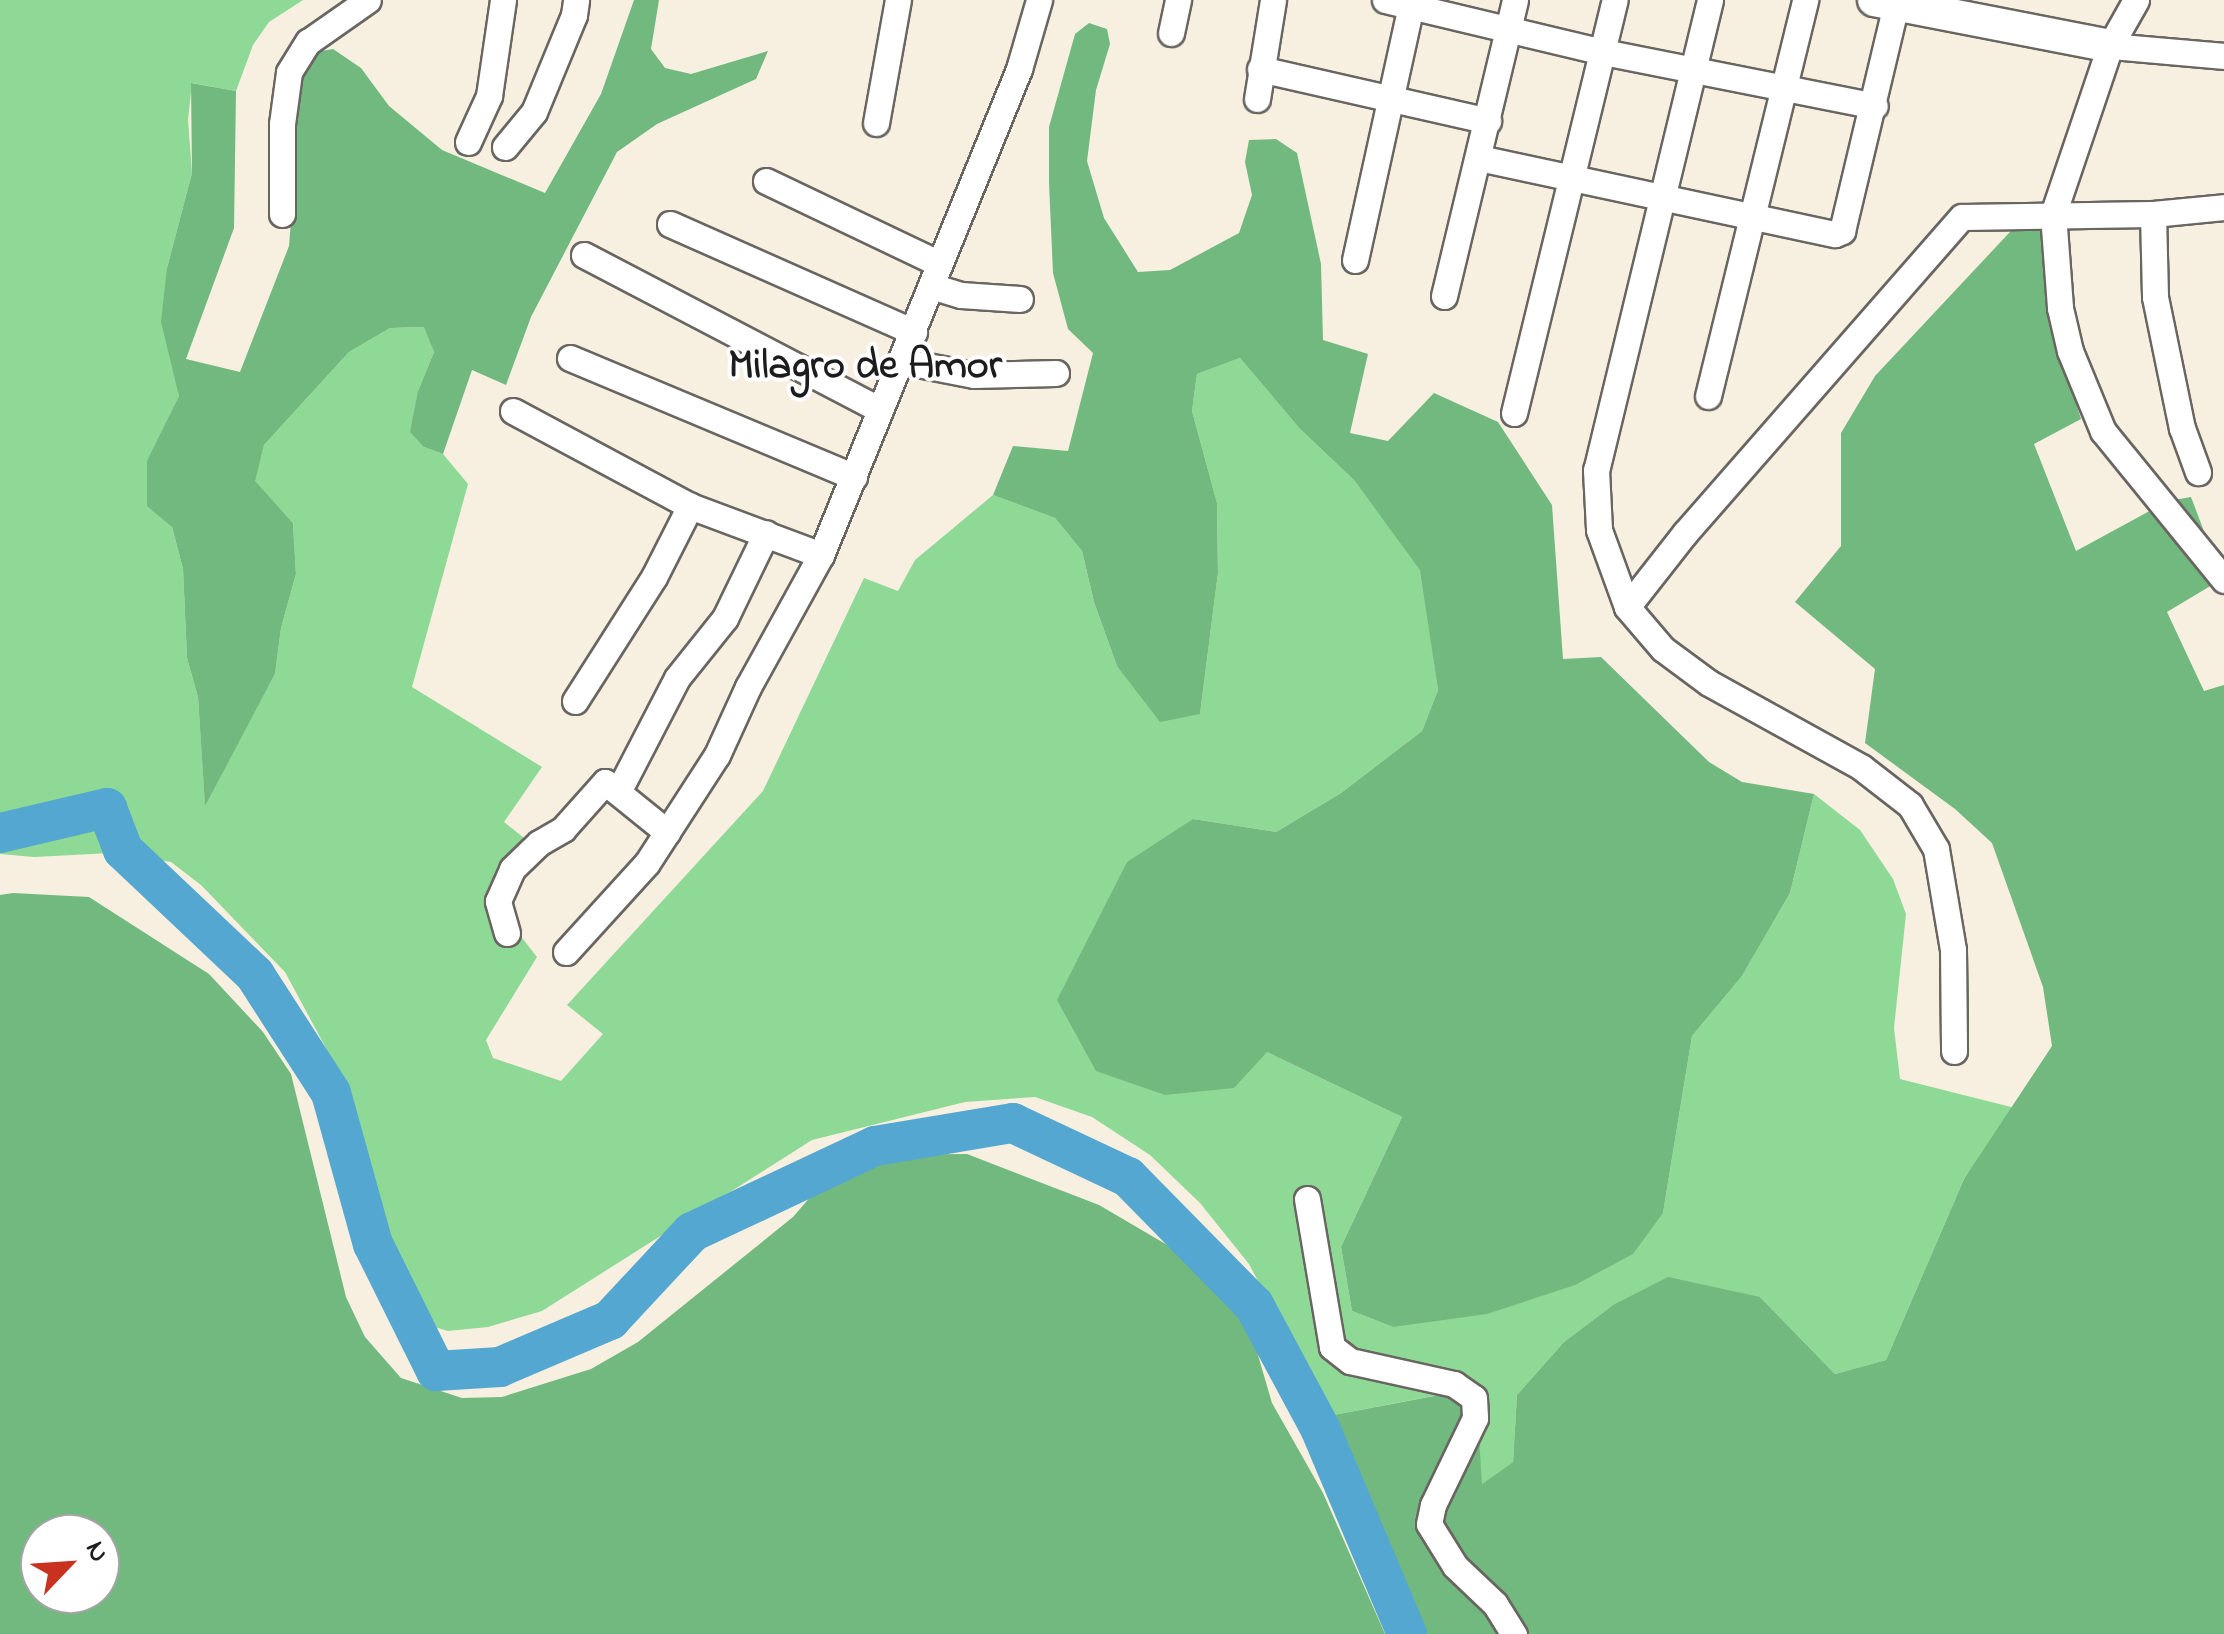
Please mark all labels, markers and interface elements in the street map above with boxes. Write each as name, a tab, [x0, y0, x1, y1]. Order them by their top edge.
district label: Milagro de Amor	[728, 342, 1002, 392]
north arrow	[20, 1514, 120, 1614]
text: N	[73, 1535, 118, 1569]

